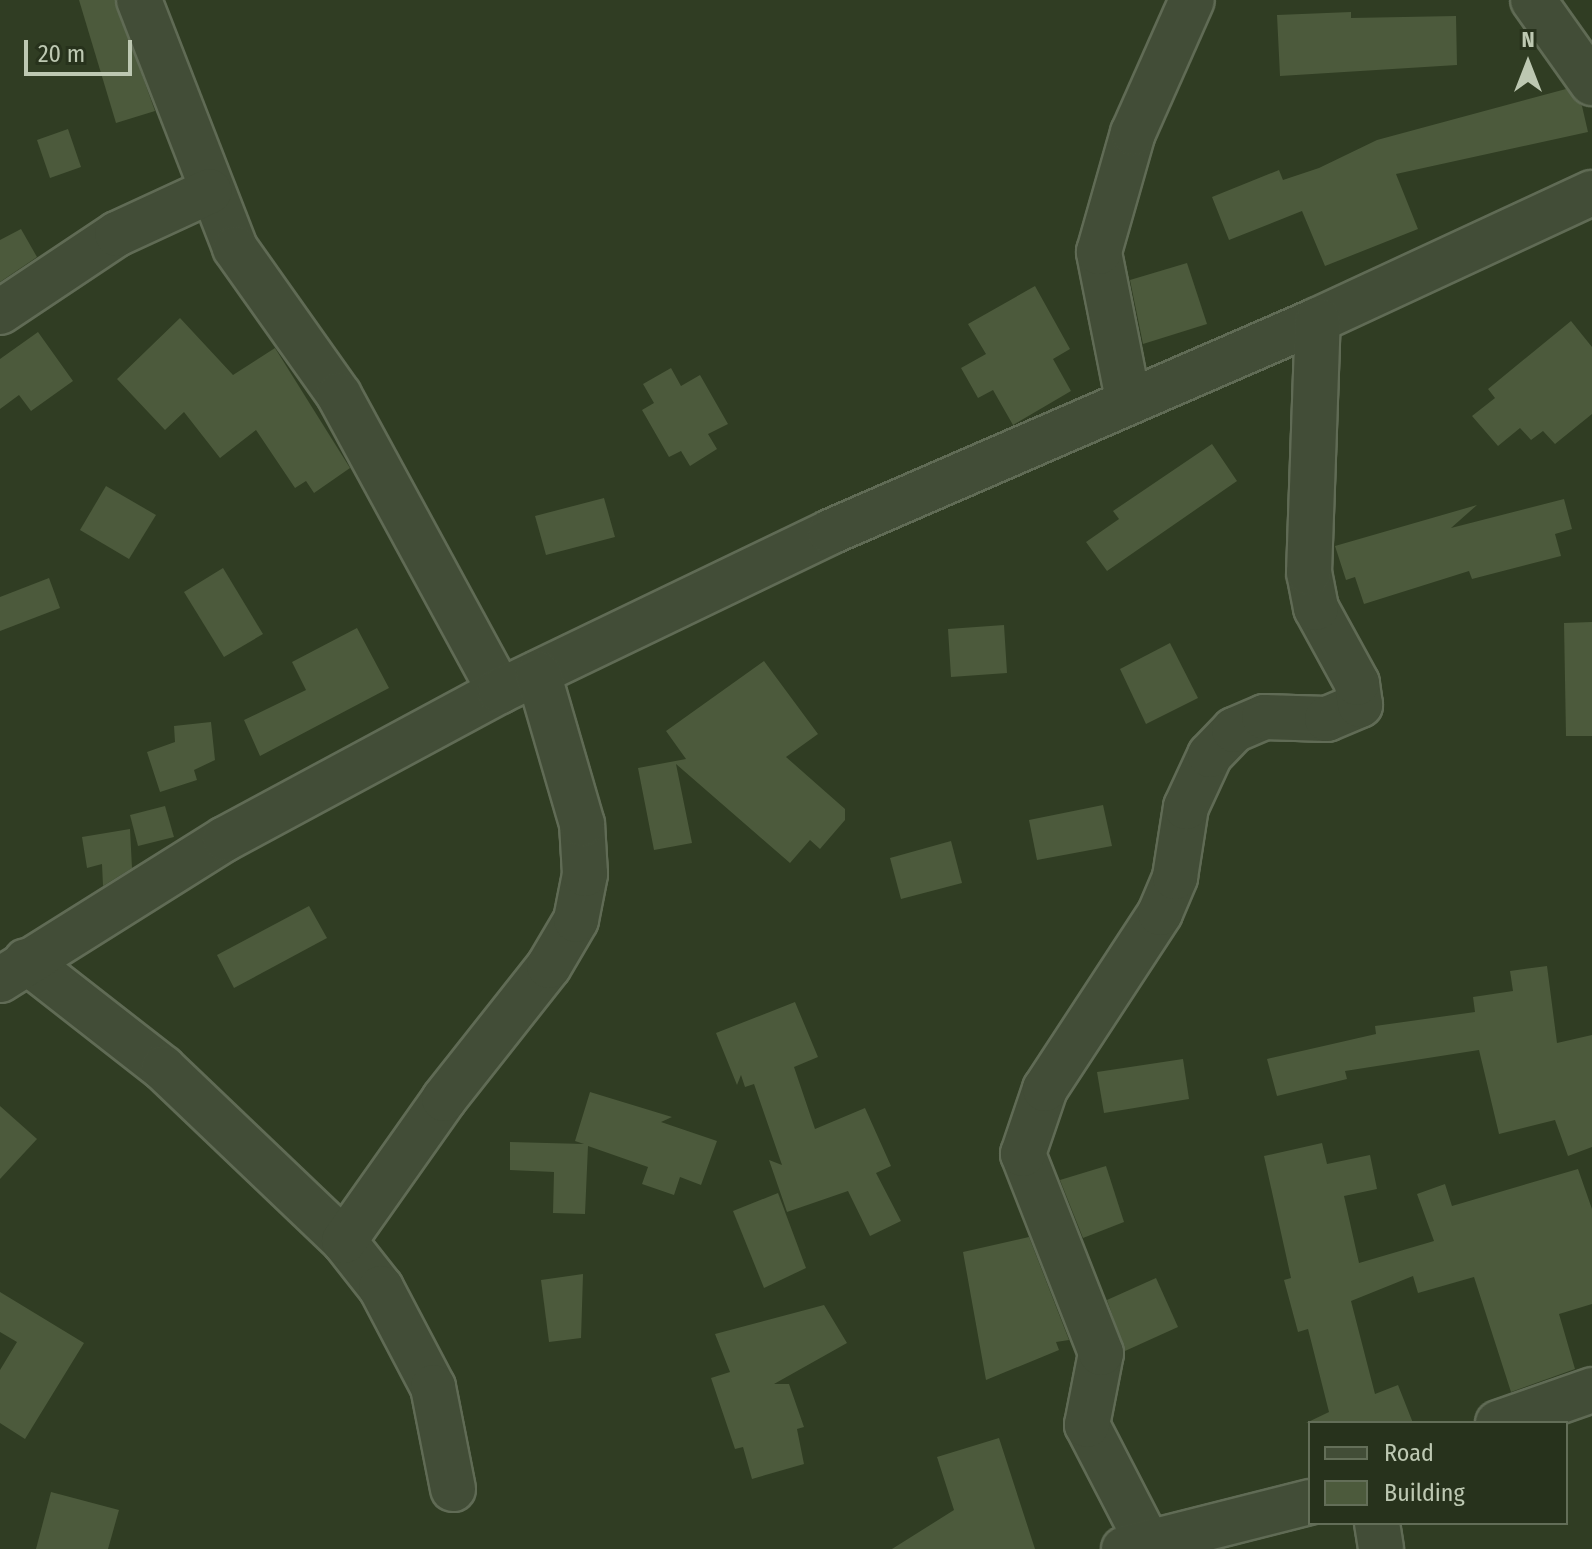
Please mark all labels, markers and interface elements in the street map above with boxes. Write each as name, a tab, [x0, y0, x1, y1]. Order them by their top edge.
scale bar	[28, 24, 136, 74]
north arrow	[1488, 24, 1568, 104]
text: N	[1521, 26, 1535, 53]
text: 20 m	[38, 40, 85, 68]
legend	[1308, 1421, 1568, 1525]
text: Road	[1384, 1439, 1434, 1467]
text: Building	[1384, 1479, 1465, 1507]

